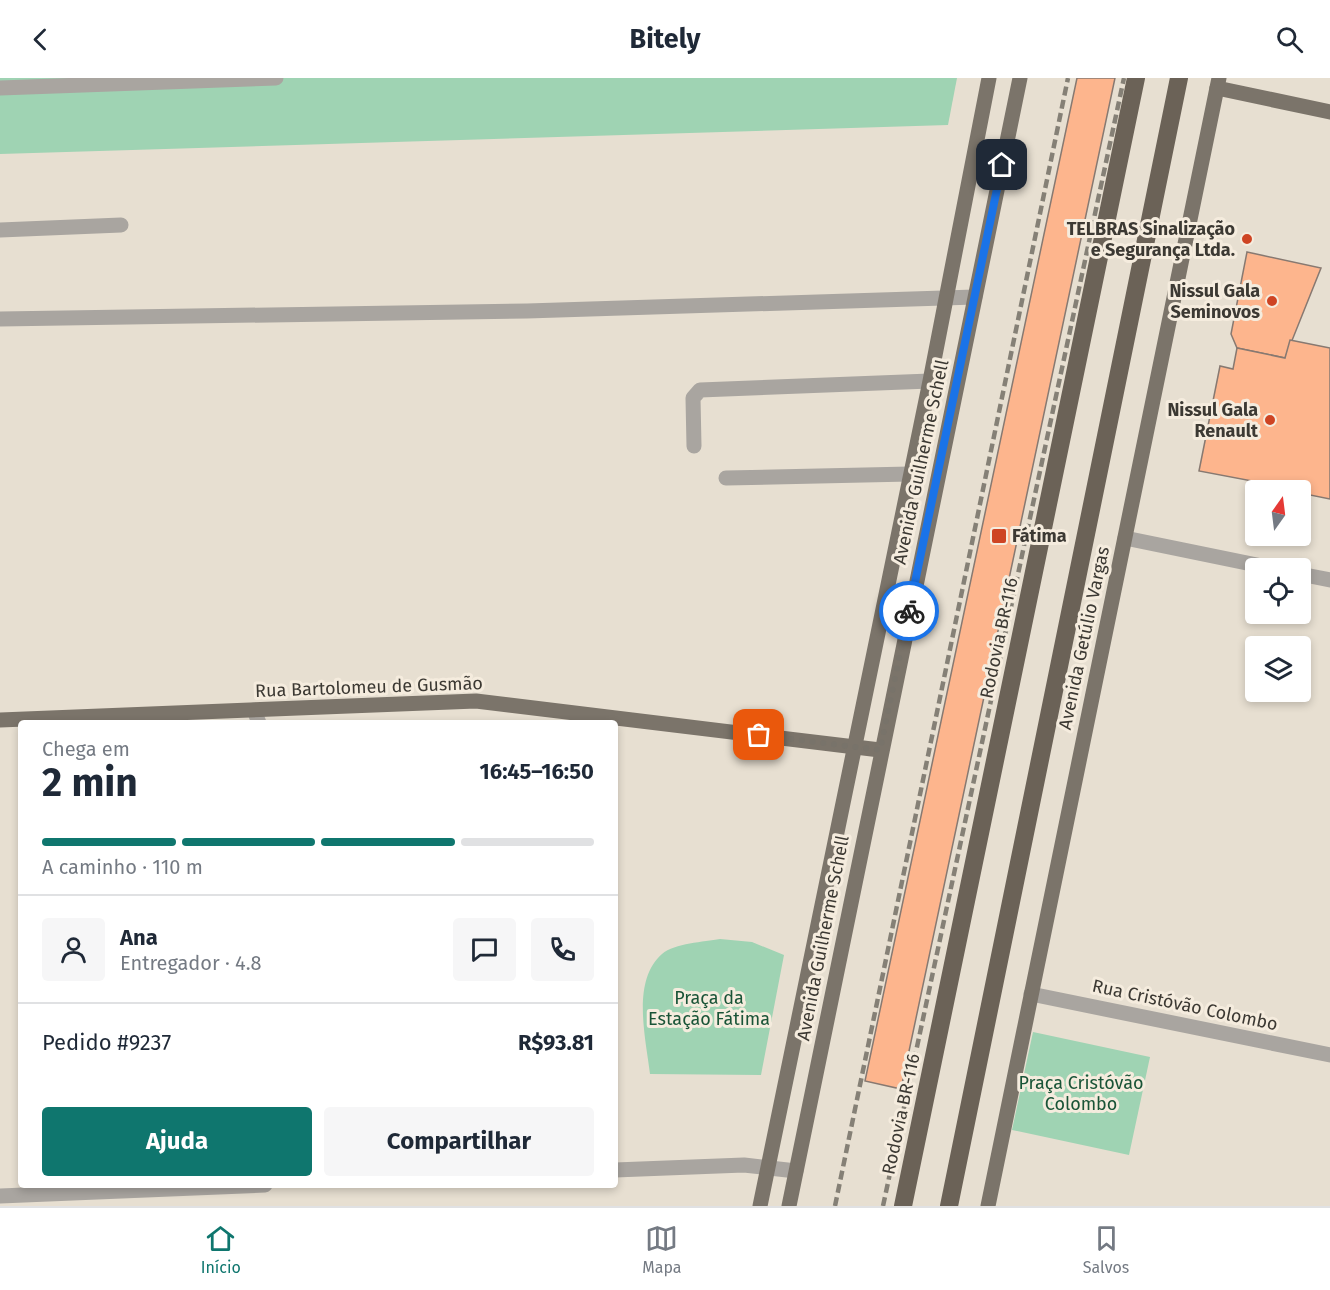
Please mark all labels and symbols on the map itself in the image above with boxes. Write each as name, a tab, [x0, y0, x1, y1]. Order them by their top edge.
pin	[976, 139, 1027, 190]
place label: TELBRAS Sinalização e Segurança Ltda.	[1067, 218, 1235, 261]
marker: TELBRAS Sinalização e Segurança Ltda.	[1240, 232, 1254, 246]
place label: Nissul Gala Seminovos	[1169, 280, 1260, 323]
marker: Nissul Gala Seminovos	[1265, 294, 1279, 308]
street label: Avenida Guilherme Schell	[889, 358, 953, 566]
place label: Nissul Gala Renault	[1167, 399, 1259, 442]
marker: Nissul Gala Renault	[1263, 413, 1277, 427]
north arrow	[1245, 480, 1311, 546]
place label: Fátima	[1012, 525, 1067, 547]
marker: Fátima	[990, 527, 1008, 545]
street label: Avenida Getúlio Vargas	[1054, 545, 1114, 731]
street label: Rodovia BR-116	[975, 575, 1023, 701]
courier	[879, 581, 939, 641]
street label: Rua Bartolomeu de Gusmão	[255, 672, 483, 702]
pin	[733, 709, 784, 760]
street label: Avenida Guilherme Schell	[792, 833, 854, 1043]
street label: Rua Cristóvão Colombo	[1090, 975, 1280, 1035]
park label: Praça da Estação Fátima	[648, 987, 770, 1030]
street label: Rodovia BR-116	[877, 1051, 925, 1177]
park label: Praça Cristóvão Colombo	[1019, 1072, 1143, 1115]

